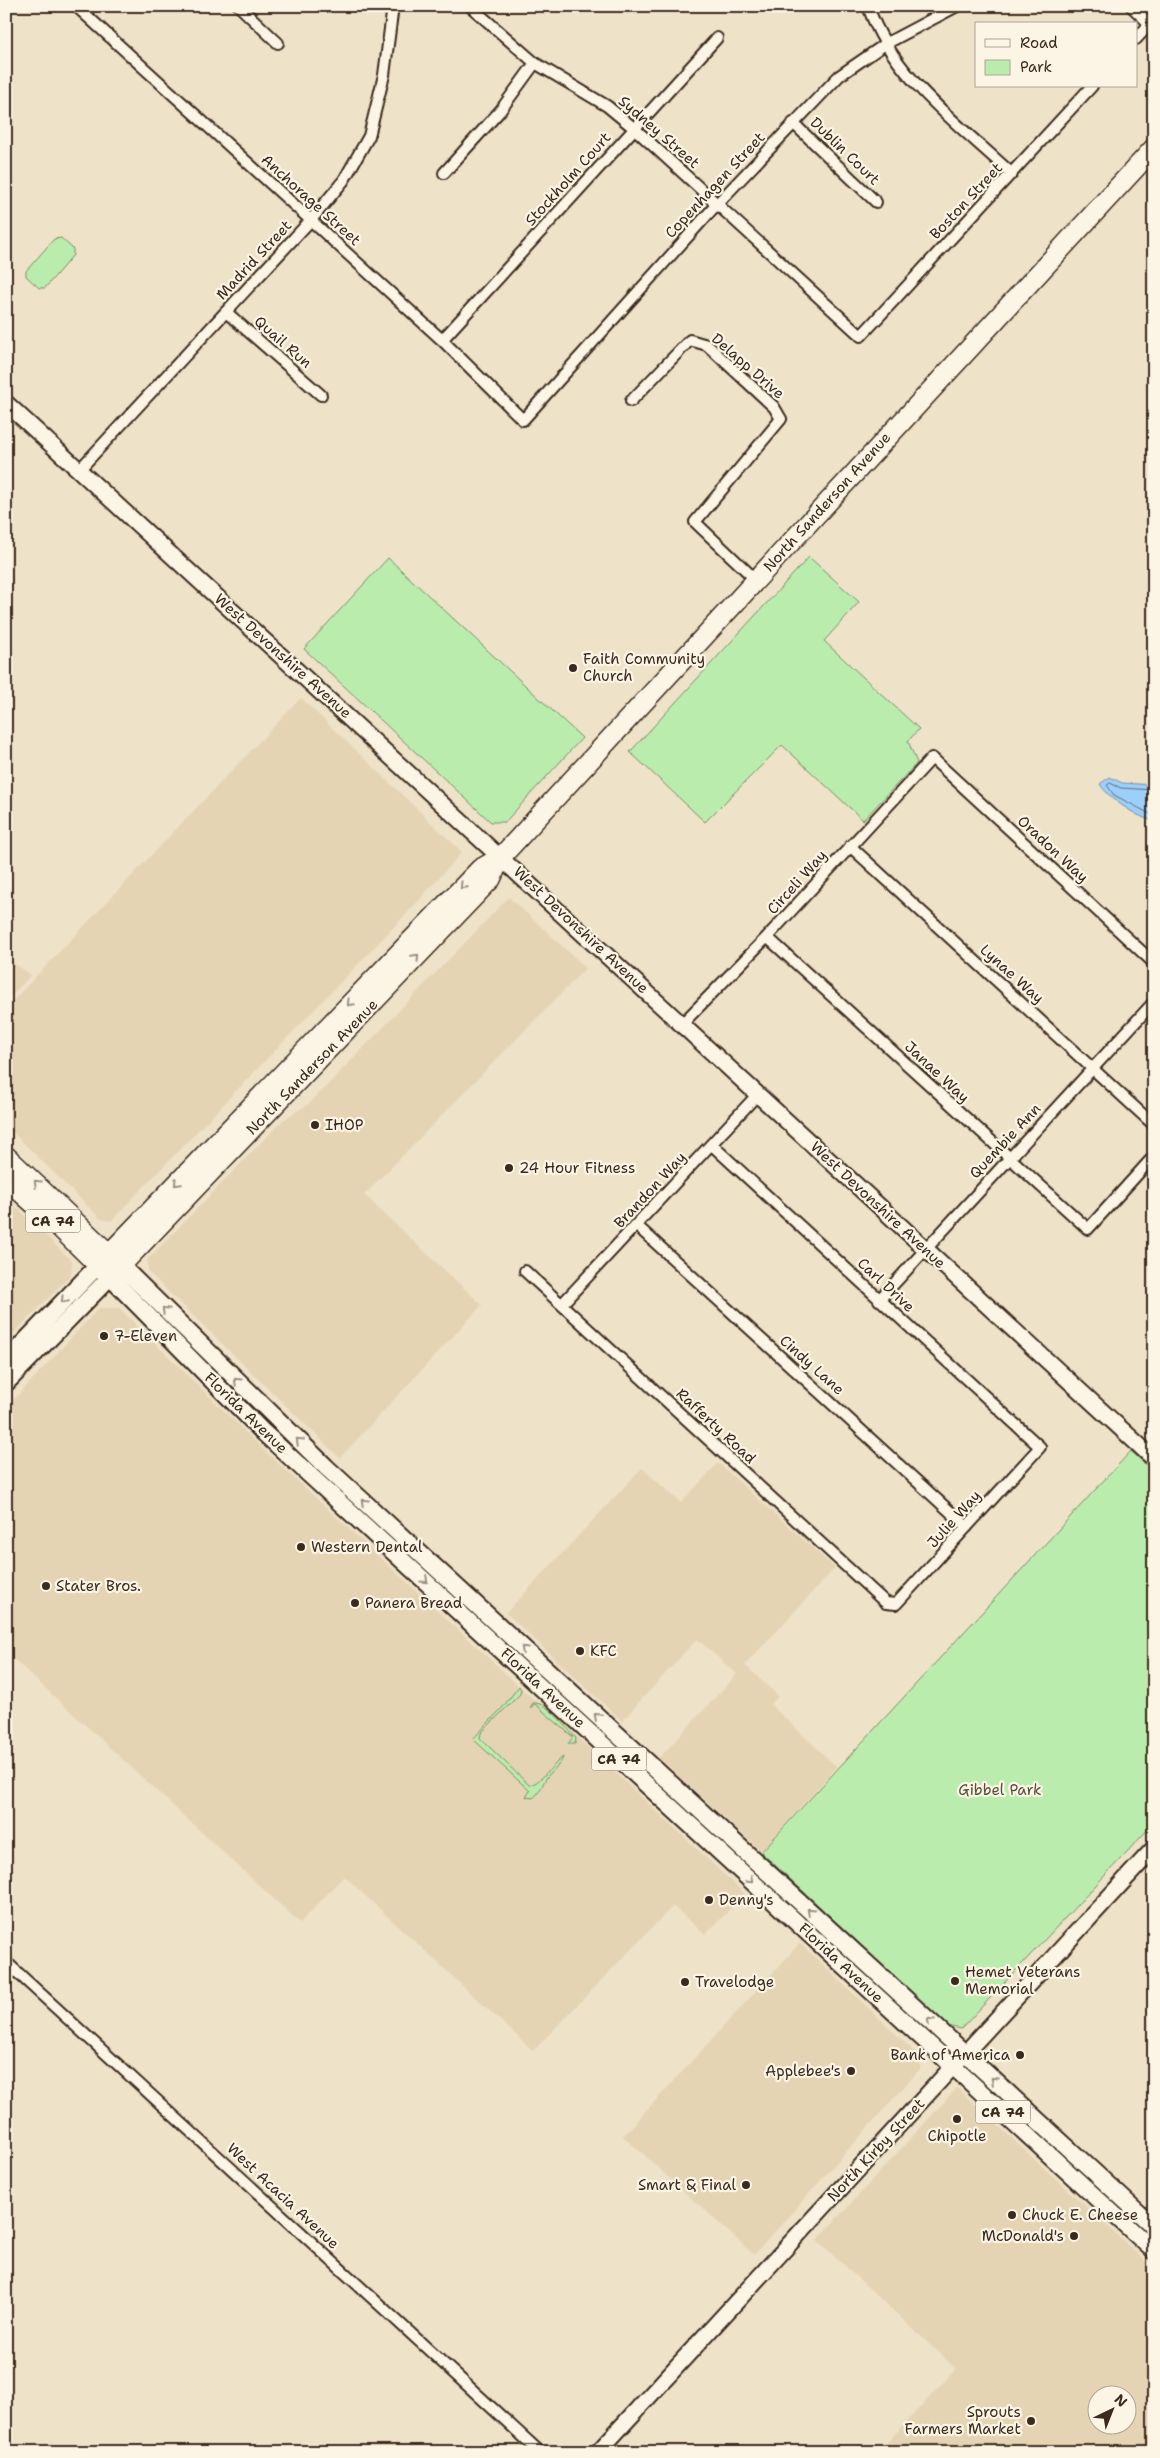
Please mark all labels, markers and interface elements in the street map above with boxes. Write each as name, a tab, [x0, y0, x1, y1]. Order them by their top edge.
legend	[975, 22, 1138, 88]
text: Road	[1020, 33, 1058, 53]
text: Park	[1020, 57, 1052, 77]
street label: Sydney Street	[614, 91, 704, 173]
street label: Dublin Court	[806, 113, 884, 189]
street label: Stockholm Court	[521, 128, 615, 230]
street label: Copenhagen Street	[661, 128, 769, 242]
street label: Anchorage Street	[257, 150, 365, 250]
street label: Boston Street	[925, 158, 1007, 244]
street label: Madrid Street	[212, 216, 296, 304]
street label: Quail Run	[250, 311, 316, 373]
street label: Delapp Drive	[707, 329, 789, 403]
street label: North Sanderson Avenue	[759, 428, 895, 576]
street label: West Devonshire Avenue	[210, 589, 356, 723]
place label: Faith Community Church	[583, 649, 705, 686]
marker: Faith Community Church	[567, 662, 579, 674]
street label: Oradon Way	[1013, 811, 1093, 887]
street label: Circeli Way	[763, 845, 831, 919]
street label: West Devonshire Avenue	[509, 862, 653, 998]
one-way arrow	[460, 881, 469, 890]
street label: Lynae Way	[976, 940, 1048, 1008]
one-way arrow	[410, 954, 419, 963]
street label: North Sanderson Avenue	[242, 995, 382, 1139]
one-way arrow	[347, 997, 356, 1006]
street label: Janae Way	[900, 1037, 974, 1107]
street label: Quembie Ann	[965, 1099, 1045, 1183]
place label: IHOP	[325, 1115, 364, 1135]
marker: IHOP	[309, 1119, 321, 1131]
street label: West Devonshire Avenue	[806, 1137, 950, 1273]
street label: Brandon Way	[609, 1148, 691, 1232]
place label: 24 Hour Fitness	[519, 1158, 635, 1178]
marker: 24 Hour Fitness	[503, 1162, 515, 1174]
one-way arrow	[174, 1178, 183, 1187]
one-way arrow	[33, 1180, 42, 1189]
road number: CA 74	[26, 1210, 80, 1232]
street label: Carl Drive	[853, 1253, 919, 1317]
one-way arrow	[61, 1294, 70, 1303]
one-way arrow	[162, 1307, 171, 1316]
place label: 7-Eleven	[114, 1326, 177, 1346]
marker: 7-Eleven	[98, 1330, 110, 1342]
street label: Cindy Lane	[775, 1331, 849, 1399]
street label: Florida Avenue	[200, 1368, 292, 1458]
one-way arrow	[233, 1378, 242, 1387]
street label: Rafferty Road	[672, 1384, 761, 1469]
one-way arrow	[295, 1438, 304, 1447]
street label: Julie Way	[923, 1486, 985, 1552]
one-way arrow	[361, 1499, 370, 1508]
place label: Western Dental	[311, 1537, 423, 1557]
marker: Western Dental	[295, 1541, 307, 1553]
one-way arrow	[419, 1574, 428, 1583]
place label: Stater Bros.	[56, 1576, 141, 1596]
marker: Stater Bros.	[40, 1580, 52, 1592]
place label: Panera Bread	[365, 1593, 463, 1613]
marker: Panera Bread	[349, 1597, 361, 1609]
place label: KFC	[590, 1641, 617, 1661]
street label: Florida Avenue	[496, 1644, 590, 1732]
marker: KFC	[574, 1645, 586, 1657]
one-way arrow	[520, 1646, 529, 1655]
one-way arrow	[594, 1713, 603, 1722]
road number: CA 74	[592, 1748, 646, 1770]
park label: Gibbel Park	[958, 1780, 1042, 1800]
one-way arrow	[745, 1874, 754, 1883]
place label: Denny's	[719, 1890, 774, 1910]
marker: Denny's	[703, 1894, 715, 1906]
one-way arrow	[806, 1908, 815, 1917]
street label: Florida Avenue	[794, 1919, 888, 2007]
place label: Hemet Veterans Memorial	[965, 1962, 1081, 1999]
place label: Travelodge	[695, 1972, 774, 1992]
marker: Hemet Veterans Memorial	[949, 1975, 961, 1987]
marker: Travelodge	[679, 1976, 691, 1988]
one-way arrow	[926, 2018, 935, 2027]
place label: Bank of America	[890, 2045, 1011, 2065]
marker: Bank of America	[1014, 2049, 1026, 2061]
place label: Applebee's	[765, 2061, 841, 2081]
marker: Applebee's	[845, 2065, 857, 2077]
one-way arrow	[990, 2077, 999, 2086]
street label: North Kirby Street	[823, 2094, 929, 2206]
road number: CA 74	[976, 2100, 1030, 2124]
marker: Chipotle	[951, 2113, 963, 2125]
place label: Chipotle	[927, 2126, 987, 2146]
street label: West Acacia Avenue	[222, 2139, 344, 2253]
place label: Smart & Final	[638, 2175, 736, 2195]
marker: Smart & Final	[740, 2179, 752, 2191]
place label: Chuck E. Cheese	[1022, 2205, 1138, 2225]
marker: Chuck E. Cheese	[1006, 2209, 1018, 2221]
place label: McDonald's	[982, 2226, 1064, 2246]
marker: McDonald's	[1068, 2230, 1080, 2242]
north arrow	[1088, 2386, 1138, 2436]
text: N	[1111, 2390, 1131, 2411]
place label: Sprouts Farmers Market	[905, 2402, 1021, 2439]
marker: Sprouts Farmers Market	[1025, 2415, 1037, 2427]

